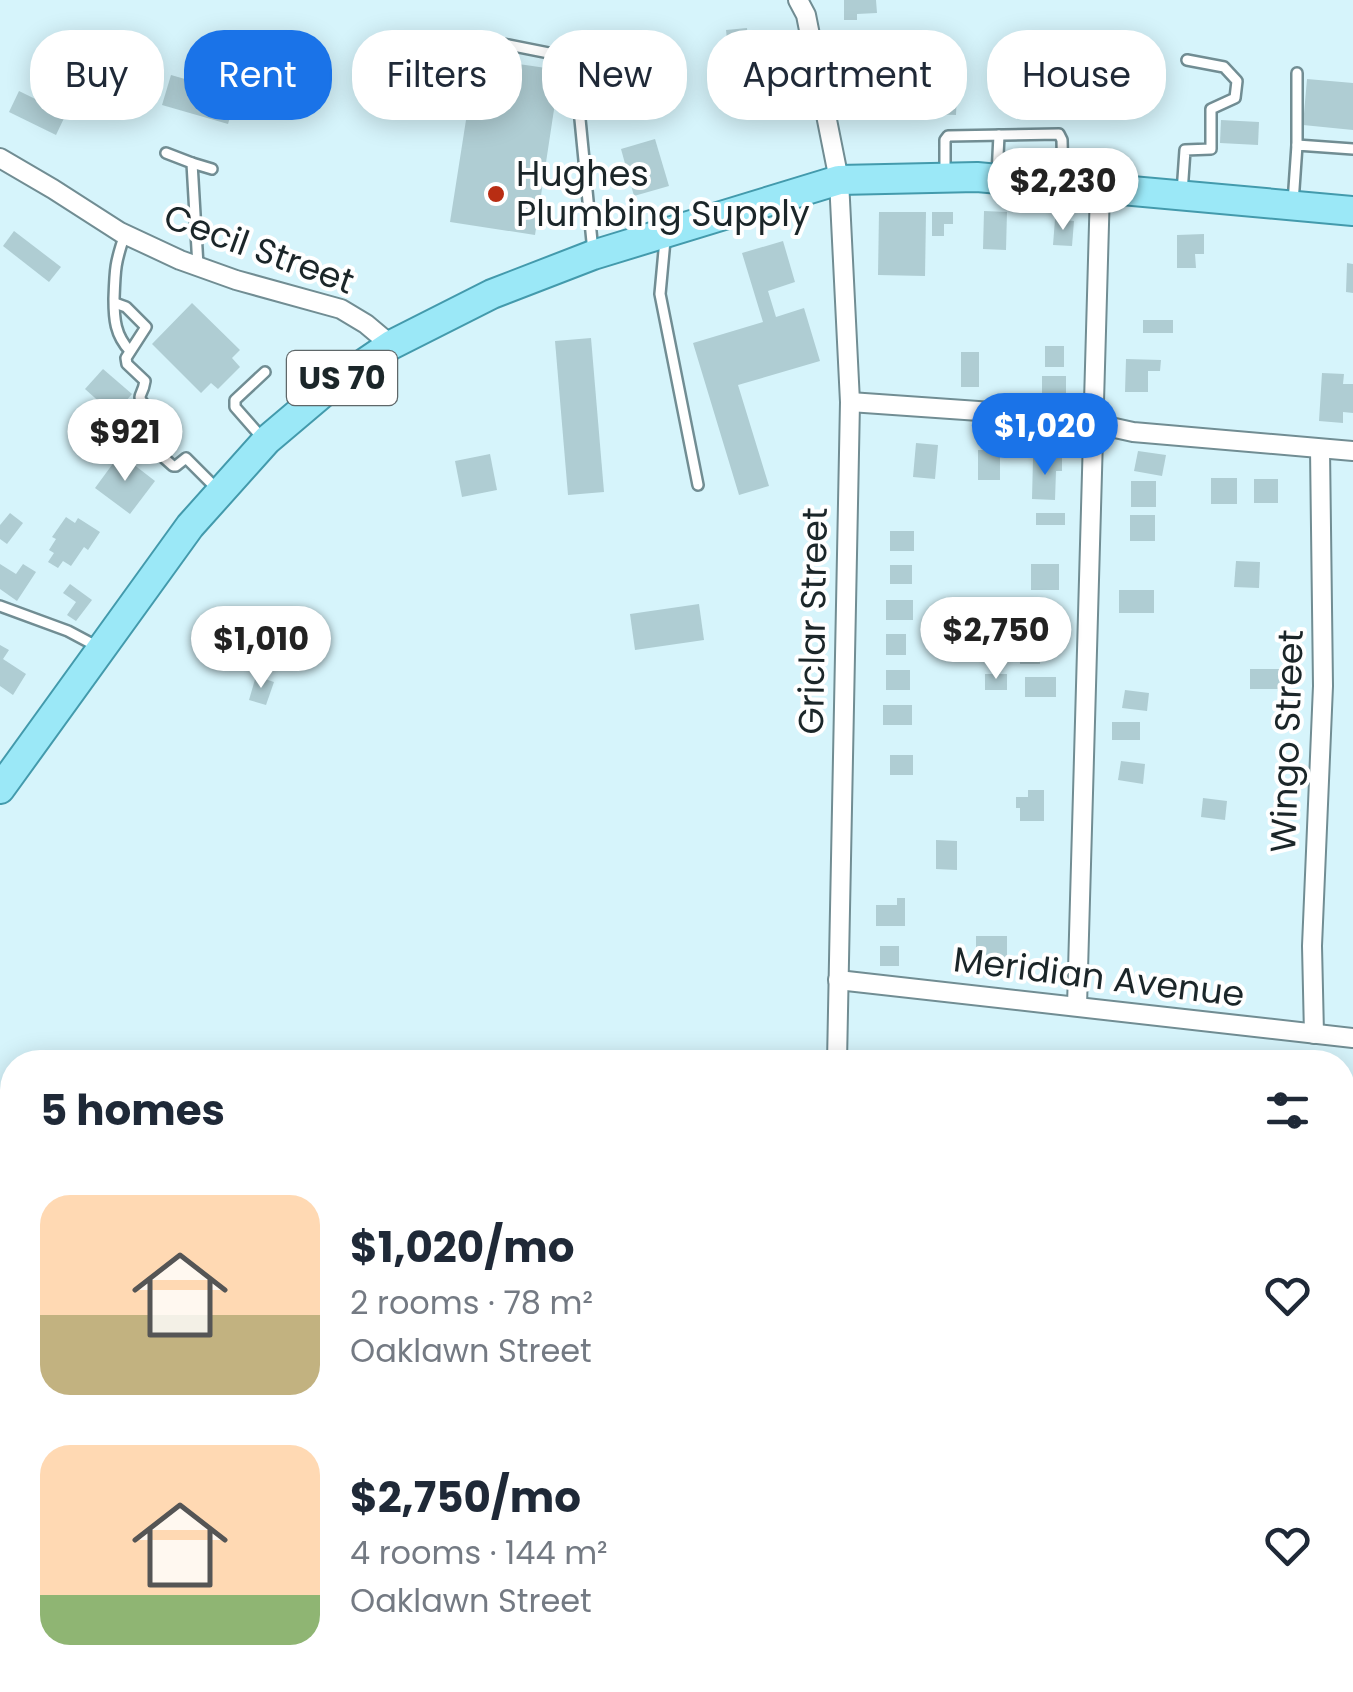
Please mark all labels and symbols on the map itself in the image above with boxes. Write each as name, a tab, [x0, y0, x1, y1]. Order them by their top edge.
pin: $2,230	[982, 148, 1144, 233]
place label: Hughes Plumbing Supply	[516, 149, 810, 238]
marker: Hughes Plumbing Supply	[485, 183, 507, 205]
street label: Cecil Street	[157, 191, 361, 306]
road number: US 70	[287, 351, 397, 405]
pin: $1,020	[964, 393, 1126, 478]
pin: $921	[66, 399, 184, 484]
street label: Griclar Street	[786, 507, 839, 735]
pin: $2,750	[915, 597, 1077, 682]
pin: $1,010	[180, 606, 342, 691]
street label: Wingo Street	[1258, 629, 1315, 853]
street label: Meridian Avenue	[951, 934, 1247, 1019]

